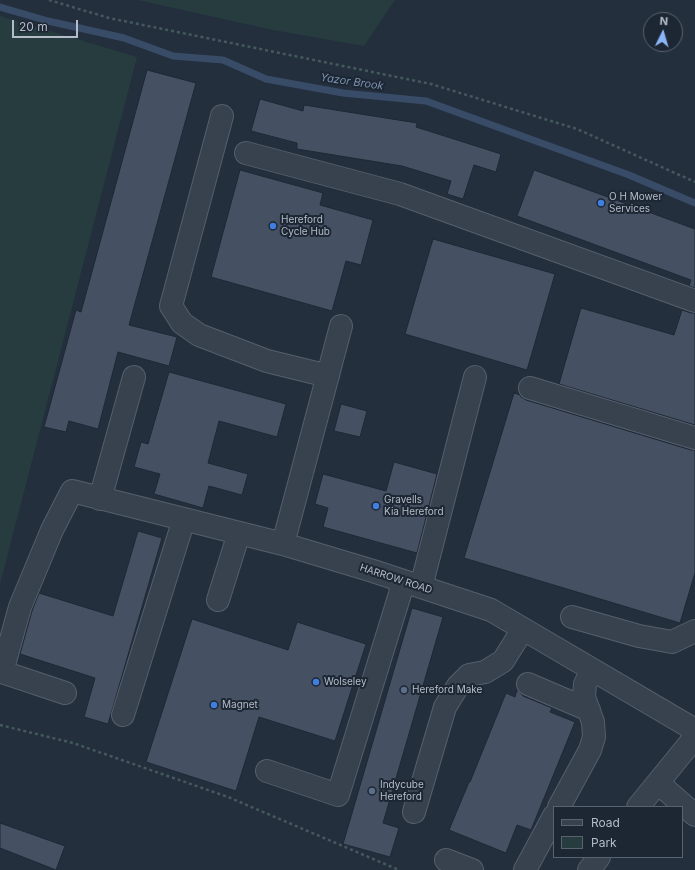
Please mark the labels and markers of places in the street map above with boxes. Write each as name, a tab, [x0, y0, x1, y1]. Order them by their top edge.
place label: O H Mower Services	[609, 191, 662, 214]
marker: O H Mower Services	[596, 198, 606, 208]
place label: Hereford Cycle Hub	[281, 214, 330, 238]
marker: Hereford Cycle Hub	[268, 221, 278, 231]
place label: Gravells Kia Hereford	[384, 494, 444, 518]
marker: Gravells Kia Hereford	[371, 501, 381, 511]
place label: Wolseley	[324, 676, 367, 688]
marker: Wolseley	[311, 677, 321, 687]
place label: Hereford Make	[412, 684, 482, 696]
marker: Hereford Make	[399, 685, 409, 695]
place label: Magnet	[222, 699, 258, 711]
marker: Magnet	[209, 700, 219, 710]
place label: Indycube Hereford	[380, 779, 424, 802]
marker: Indycube Hereford	[367, 786, 377, 796]

